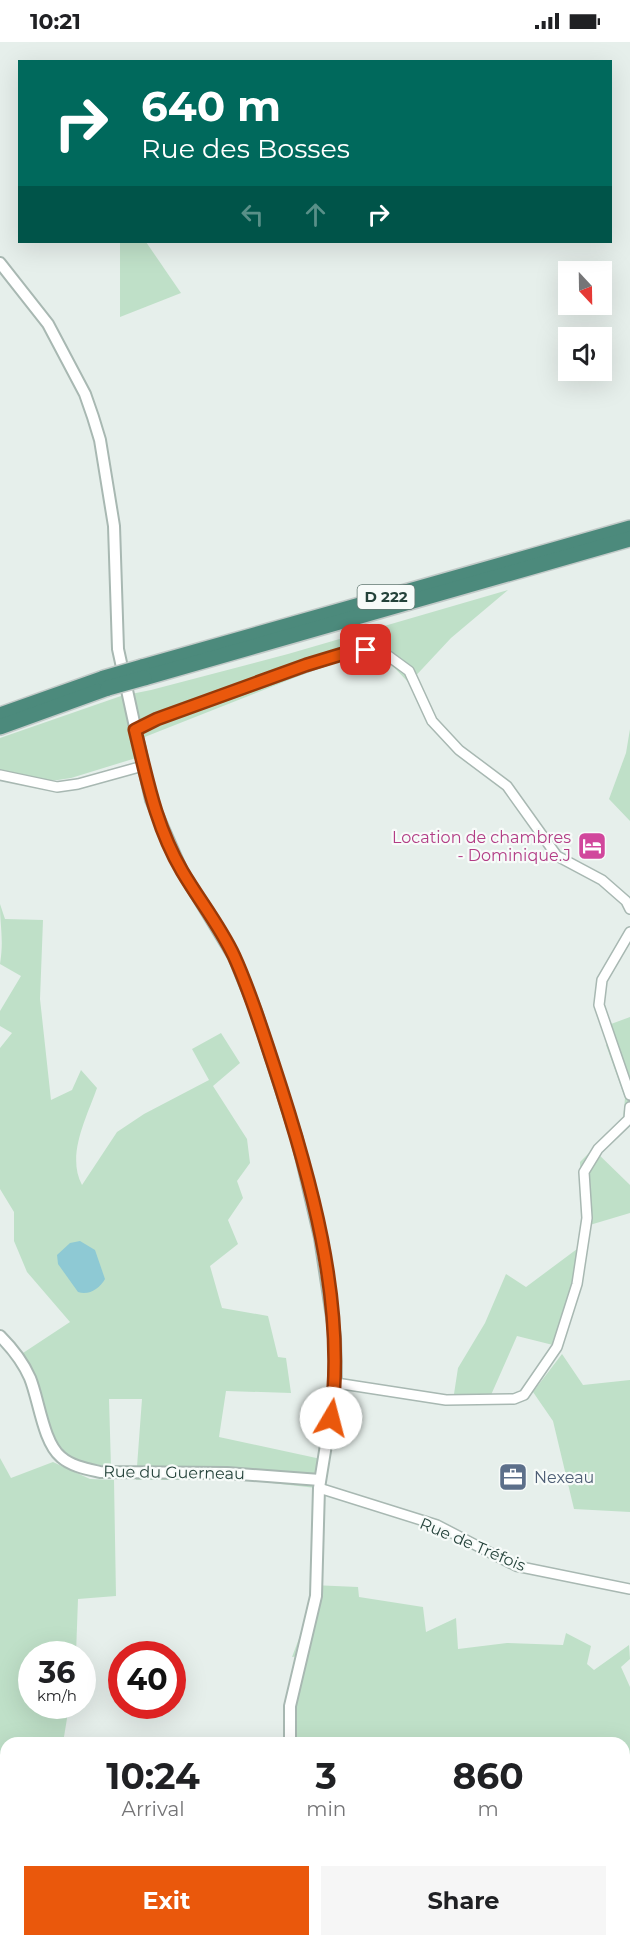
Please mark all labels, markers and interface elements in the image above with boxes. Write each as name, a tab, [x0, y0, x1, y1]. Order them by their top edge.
text: 10:21	[30, 8, 81, 35]
text: 640 m	[141, 80, 281, 132]
icon: right	[42, 84, 120, 162]
text: Rue des Bosses	[141, 132, 350, 165]
icon: left	[236, 198, 269, 231]
icon: ahead	[299, 198, 332, 231]
icon: right	[362, 198, 395, 231]
north arrow	[558, 261, 612, 315]
map controls	[558, 261, 612, 381]
button: sound	[558, 327, 612, 381]
road number: D 222	[358, 585, 414, 609]
pin	[340, 624, 391, 675]
icon: arrive	[349, 633, 382, 666]
place label: Location de chambres - Dominique.J	[392, 828, 571, 865]
hotel icon: Location de chambres - Dominique.J	[576, 830, 608, 862]
position arrow	[299, 1386, 363, 1450]
office icon: Nexeau	[497, 1461, 529, 1493]
street label: Rue du Guerneau	[103, 1462, 245, 1483]
place label: Nexeau	[534, 1468, 594, 1487]
street label: Rue de Tréfois	[417, 1514, 529, 1575]
speed limit sign: 40	[108, 1641, 186, 1719]
text: 36	[39, 1654, 75, 1691]
text: km/h	[37, 1686, 77, 1705]
text: 10:24	[106, 1754, 200, 1798]
text: 3	[316, 1754, 337, 1798]
text: 860	[453, 1754, 524, 1798]
text: Arrival	[122, 1797, 185, 1821]
text: min	[306, 1797, 346, 1821]
text: m	[478, 1797, 499, 1821]
button: Exit	[24, 1866, 309, 1935]
button: Share	[321, 1866, 606, 1935]

